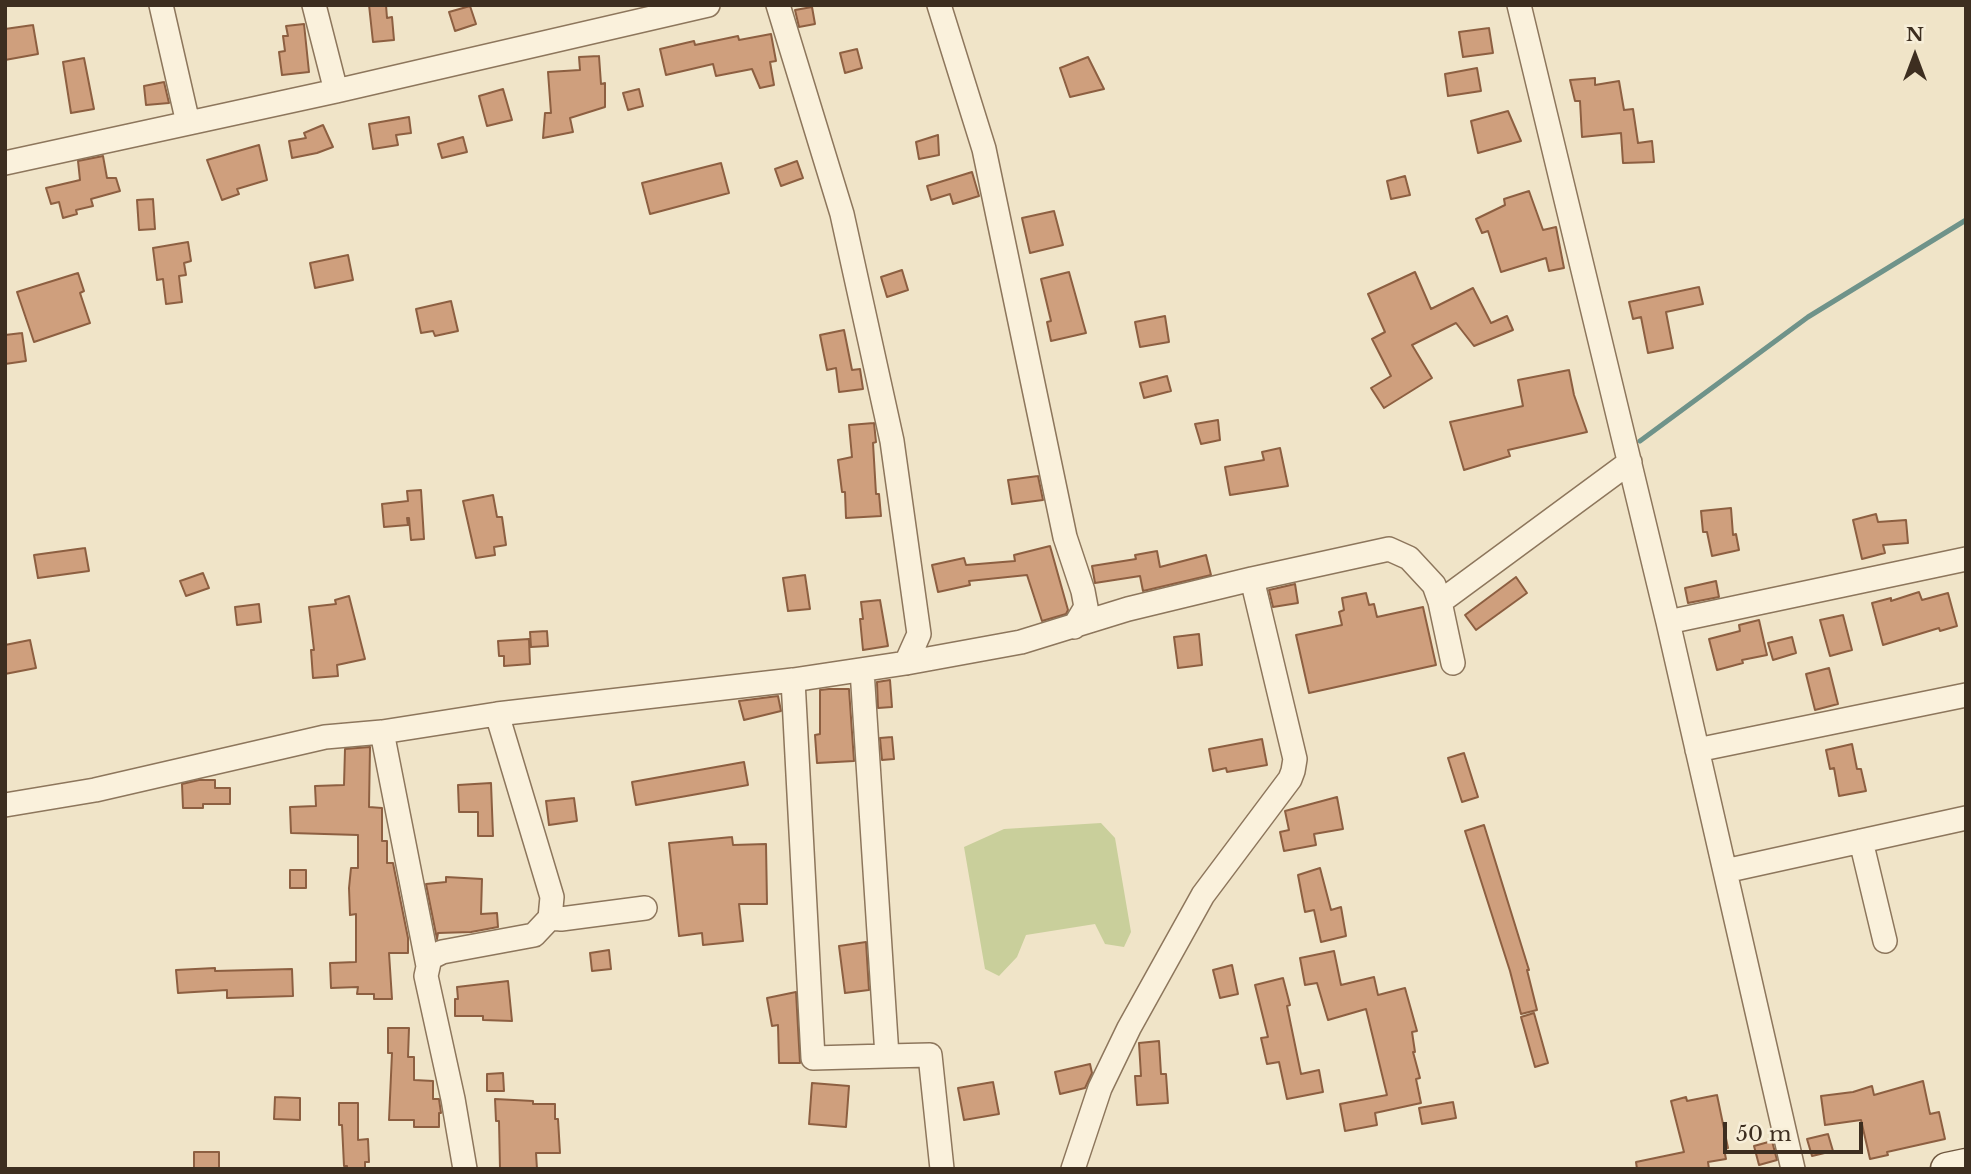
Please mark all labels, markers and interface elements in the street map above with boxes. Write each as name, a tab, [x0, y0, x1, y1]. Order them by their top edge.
north arrow	[1880, 21, 1950, 91]
text: N	[1906, 23, 1924, 46]
scale bar	[1726, 1108, 1866, 1152]
text: 50 m	[1736, 1121, 1791, 1147]

